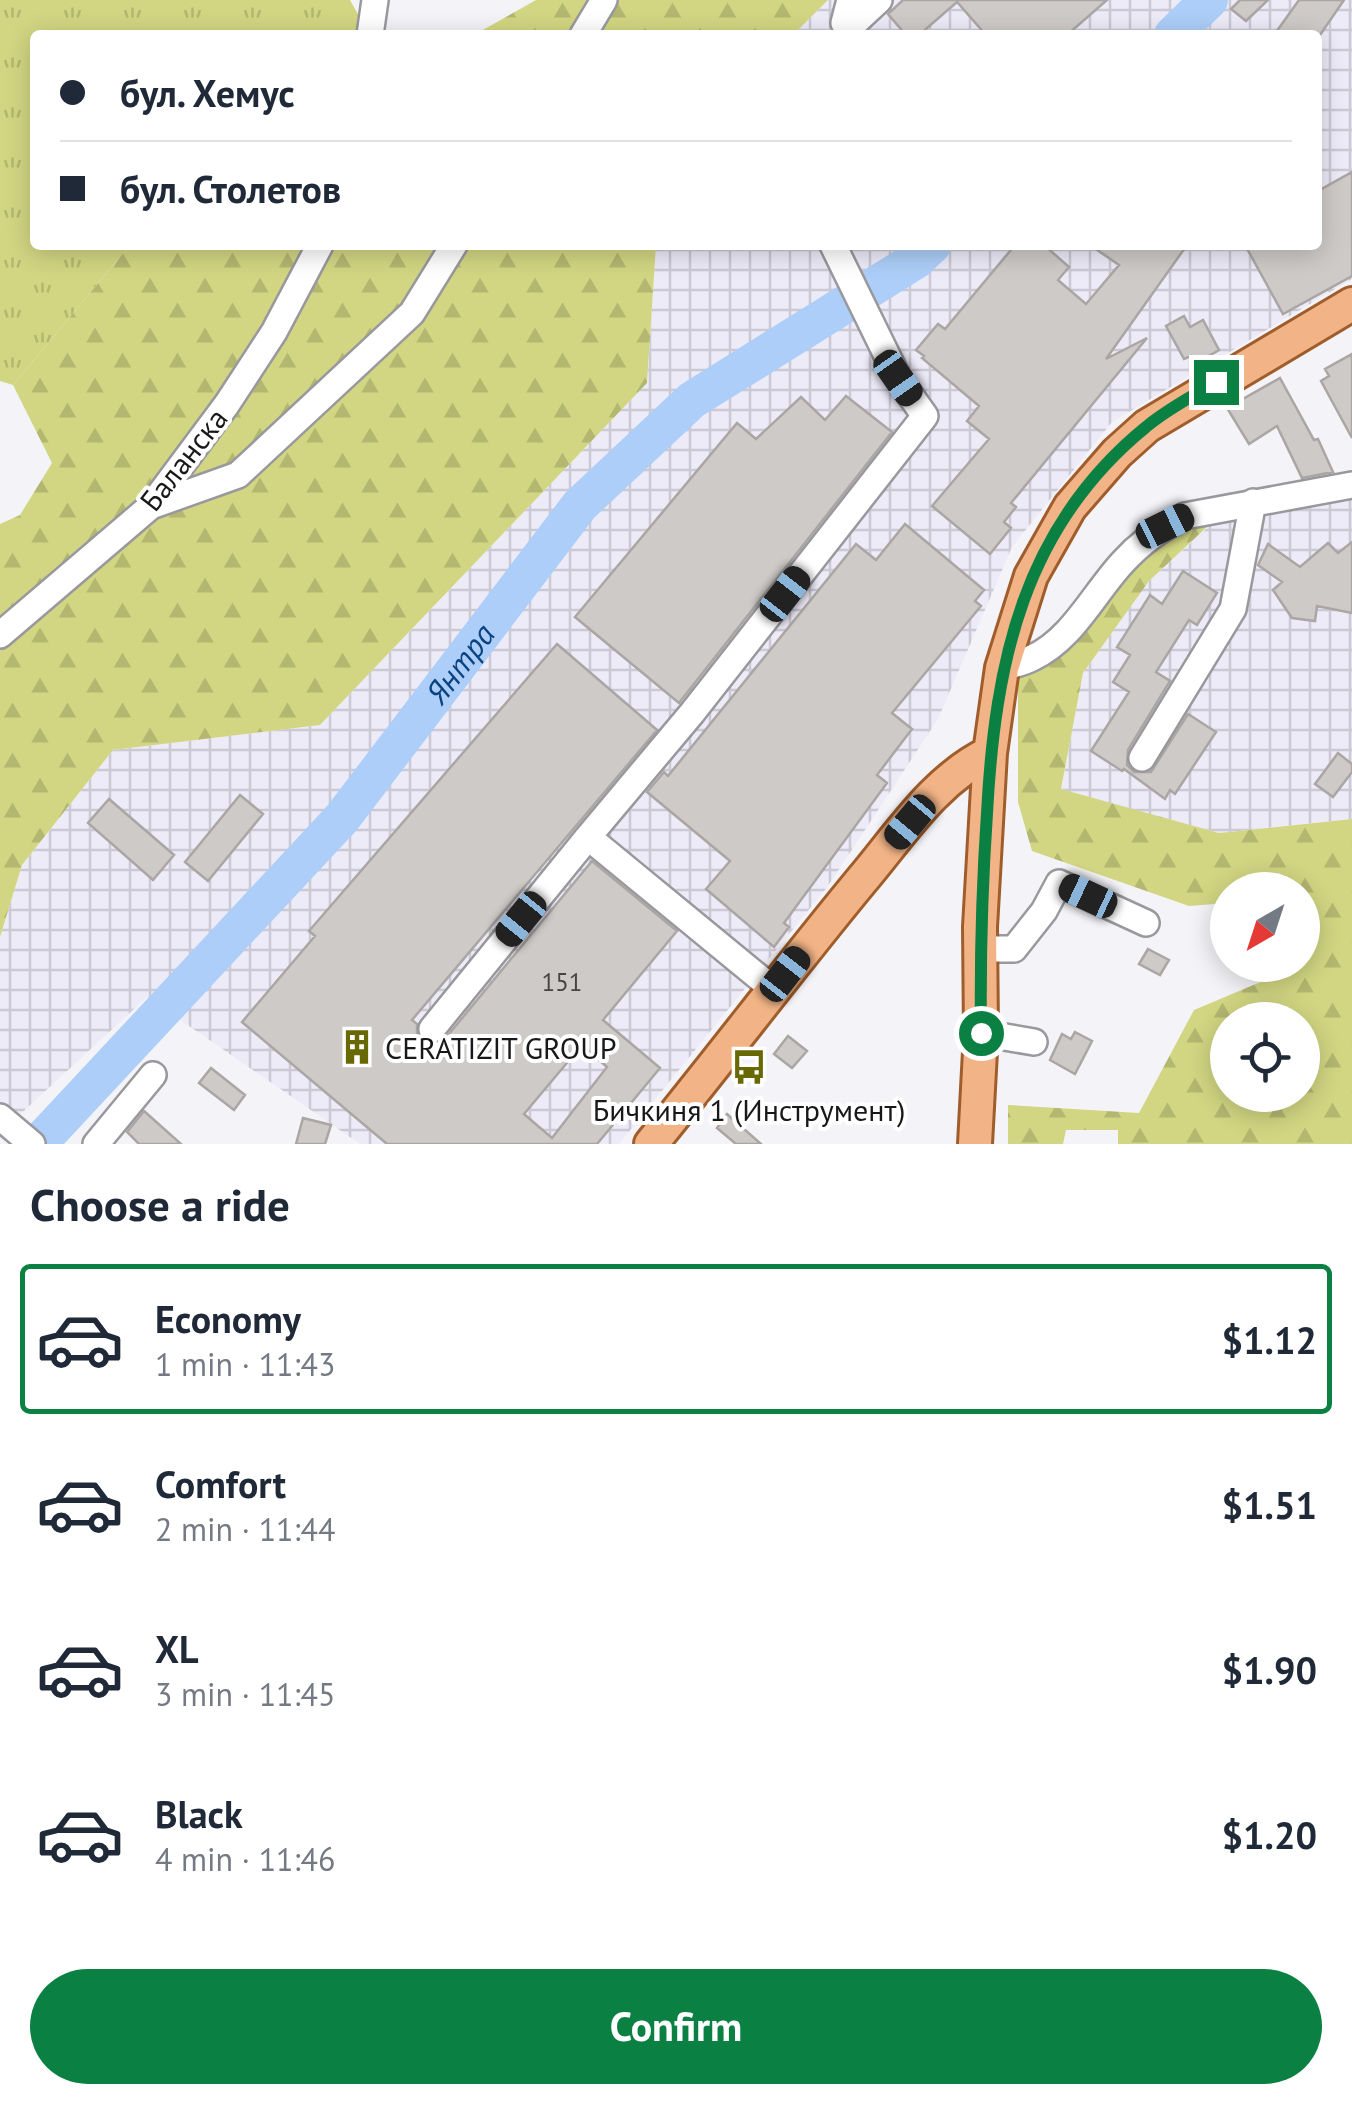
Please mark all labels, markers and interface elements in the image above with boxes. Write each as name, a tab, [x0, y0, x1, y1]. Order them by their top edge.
text: бул. Хемус	[120, 68, 295, 117]
text: бул. Столетов	[120, 164, 341, 213]
car	[869, 345, 927, 411]
route end	[1194, 360, 1239, 405]
street label: Баланска	[131, 400, 235, 518]
car	[1131, 499, 1199, 553]
car	[755, 561, 815, 627]
water label: Янтра	[415, 614, 504, 713]
car	[879, 789, 941, 855]
car	[1054, 870, 1122, 922]
north arrow	[1210, 872, 1320, 982]
map controls	[1210, 872, 1320, 1112]
car	[490, 886, 552, 952]
car	[755, 941, 815, 1007]
house number: 151	[542, 966, 582, 998]
button: locate	[1210, 1002, 1320, 1112]
route start	[959, 1011, 1004, 1056]
building icon: CERATIZIT GROUP	[338, 1028, 376, 1066]
place label: CERATIZIT GROUP	[385, 1028, 616, 1067]
bus stop icon: Бичкиня 1 (Инструмент)	[730, 1048, 768, 1086]
place label: Бичкиня 1 (Инструмент)	[593, 1090, 905, 1129]
text: Choose a ride	[30, 1175, 290, 1233]
icon: car	[35, 1294, 125, 1384]
text: Economy	[155, 1294, 301, 1343]
text: $1.12	[1221, 1315, 1317, 1364]
text: 1 min · 11:43	[155, 1343, 335, 1385]
icon: car	[35, 1459, 125, 1549]
text: Comfort	[155, 1459, 286, 1508]
text: $1.51	[1221, 1480, 1317, 1529]
text: 2 min · 11:44	[155, 1508, 335, 1550]
icon: car	[35, 1624, 125, 1714]
text: XL	[155, 1624, 199, 1673]
text: $1.90	[1221, 1645, 1317, 1694]
text: 3 min · 11:45	[155, 1673, 335, 1715]
icon: car	[35, 1789, 125, 1879]
text: Black	[155, 1789, 243, 1838]
text: $1.20	[1221, 1810, 1317, 1859]
text: 4 min · 11:46	[155, 1838, 335, 1880]
button: Confirm	[30, 1969, 1322, 2084]

